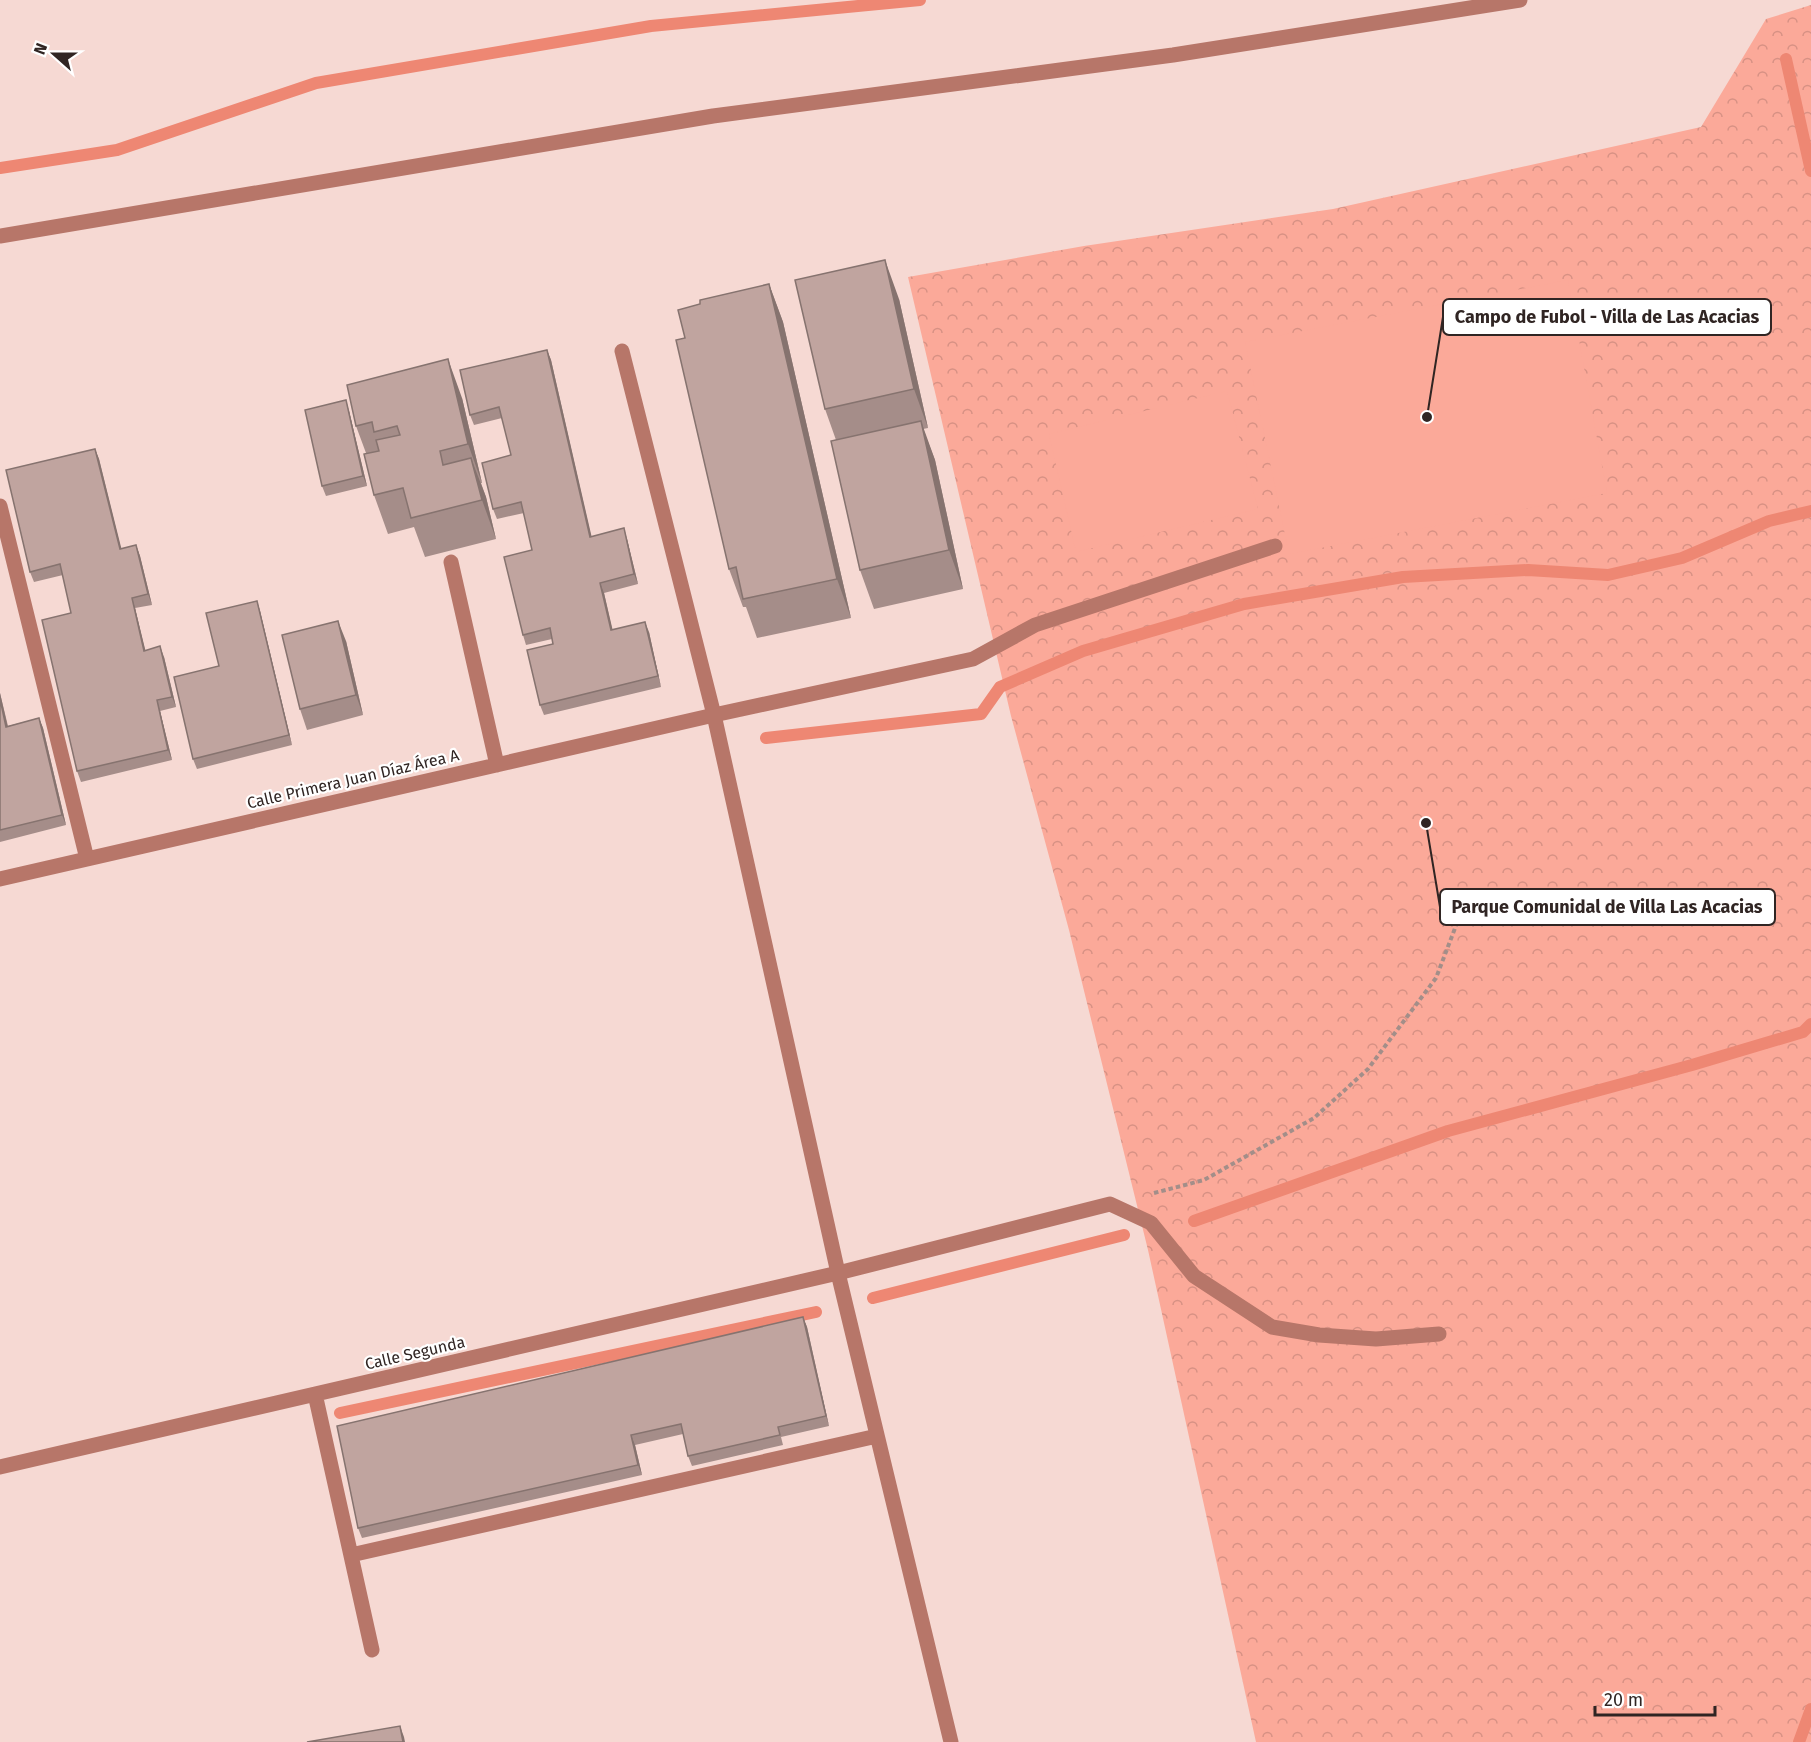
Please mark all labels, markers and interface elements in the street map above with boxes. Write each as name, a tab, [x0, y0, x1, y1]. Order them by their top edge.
north arrow	[24, 24, 84, 84]
text: N	[30, 40, 51, 57]
callout: Campo de Fubol - Villa de Las Acacias	[1443, 299, 1771, 335]
text: Campo de Fubol - Villa de Las Acacias	[1455, 306, 1760, 328]
street label: Calle Primera Juan Díaz Área A	[245, 744, 462, 813]
callout: Parque Comunidal de Villa Las Acacias	[1440, 889, 1775, 925]
text: Parque Comunidal de Villa Las Acacias	[1451, 896, 1763, 918]
street label: Calle Segunda	[363, 1332, 467, 1374]
scale bar	[1595, 1679, 1715, 1717]
text: 20 m	[1604, 1689, 1643, 1711]

